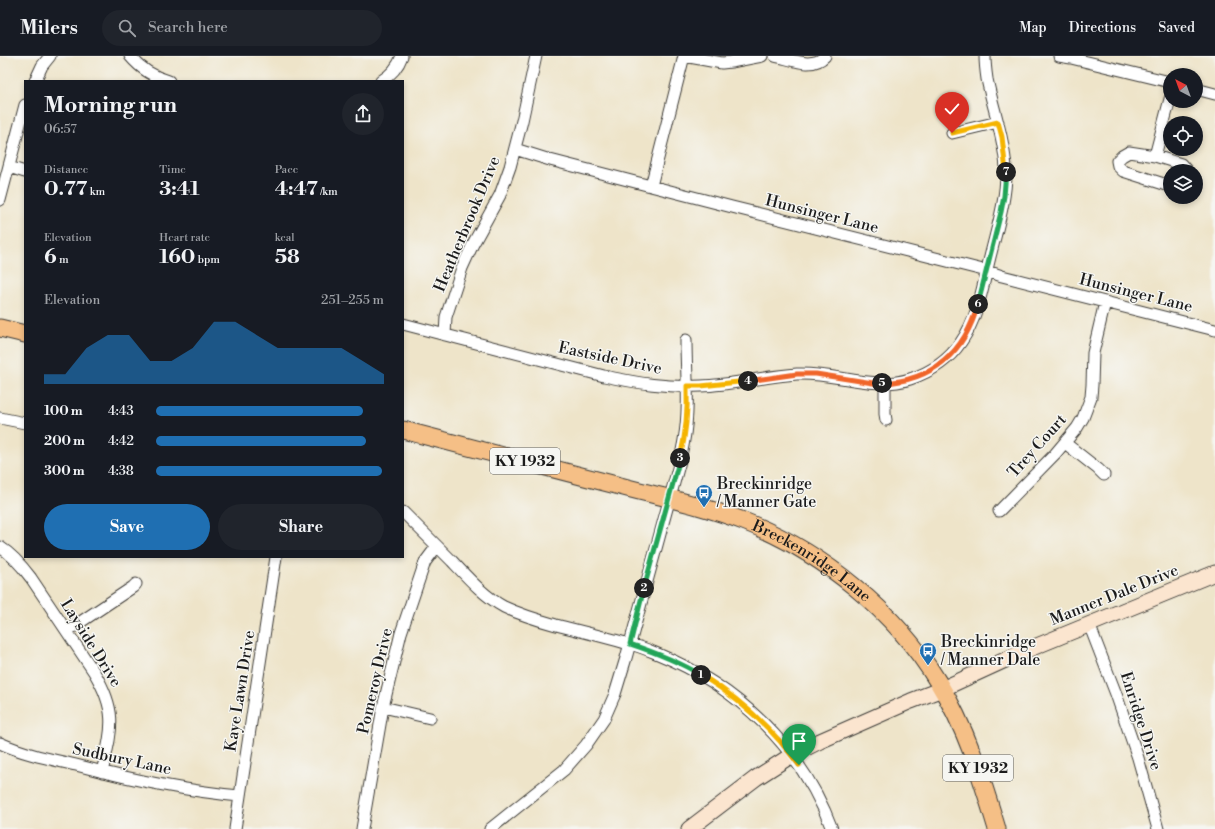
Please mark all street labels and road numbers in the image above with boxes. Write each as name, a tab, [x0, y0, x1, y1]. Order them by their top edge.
street label: Heatherbrook Drive	[429, 153, 505, 295]
street label: Hunsinger Lane	[763, 190, 881, 238]
street label: Hunsinger Lane	[1077, 269, 1195, 317]
street label: Eastside Drive	[556, 337, 664, 379]
street label: Trey Court	[1003, 410, 1071, 482]
road number: KY 1932	[490, 448, 560, 474]
street label: Breckenridge Lane	[748, 515, 875, 606]
street label: Manner Dale Drive	[1047, 560, 1181, 630]
street label: Layside Drive	[56, 595, 126, 691]
street label: Pomeroy Drive	[353, 626, 397, 736]
street label: Kaye Lawn Drive	[221, 629, 259, 753]
street label: Enridge Drive	[1116, 669, 1166, 773]
street label: Sudbury Lane	[71, 739, 173, 779]
road number: KY 1932	[943, 755, 1013, 781]

